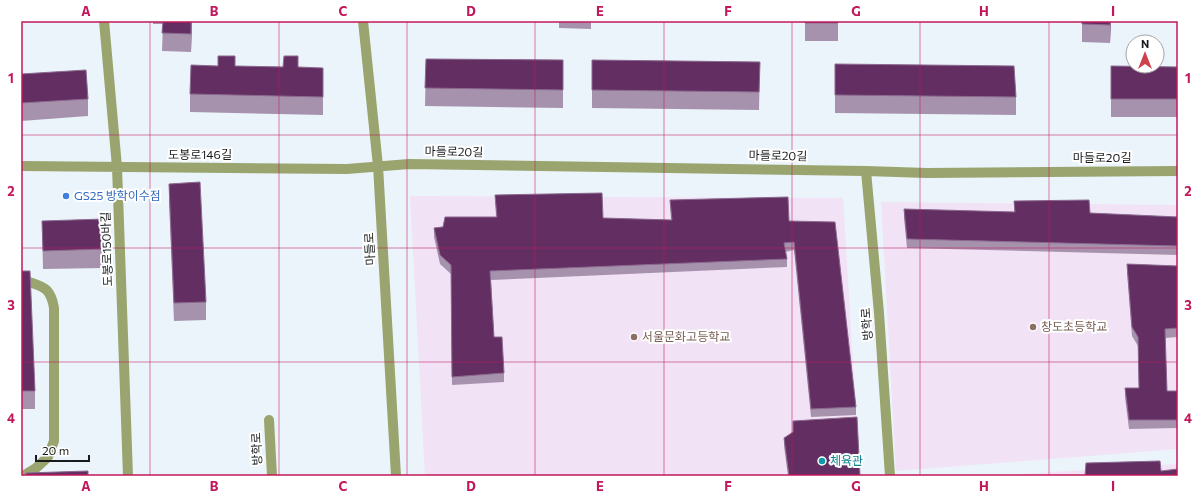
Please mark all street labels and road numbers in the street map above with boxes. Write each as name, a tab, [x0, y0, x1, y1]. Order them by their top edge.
street label: 마들로20길	[425, 143, 483, 159]
street label: 도봉로146길	[168, 147, 232, 161]
street label: 마들로20길	[749, 147, 807, 163]
street label: 마들로20길	[1073, 150, 1131, 164]
street label: 도봉로150바길	[98, 211, 114, 287]
street label: 마들로	[361, 232, 377, 266]
street label: 방학로	[858, 307, 874, 341]
street label: 방학로	[248, 432, 264, 466]

